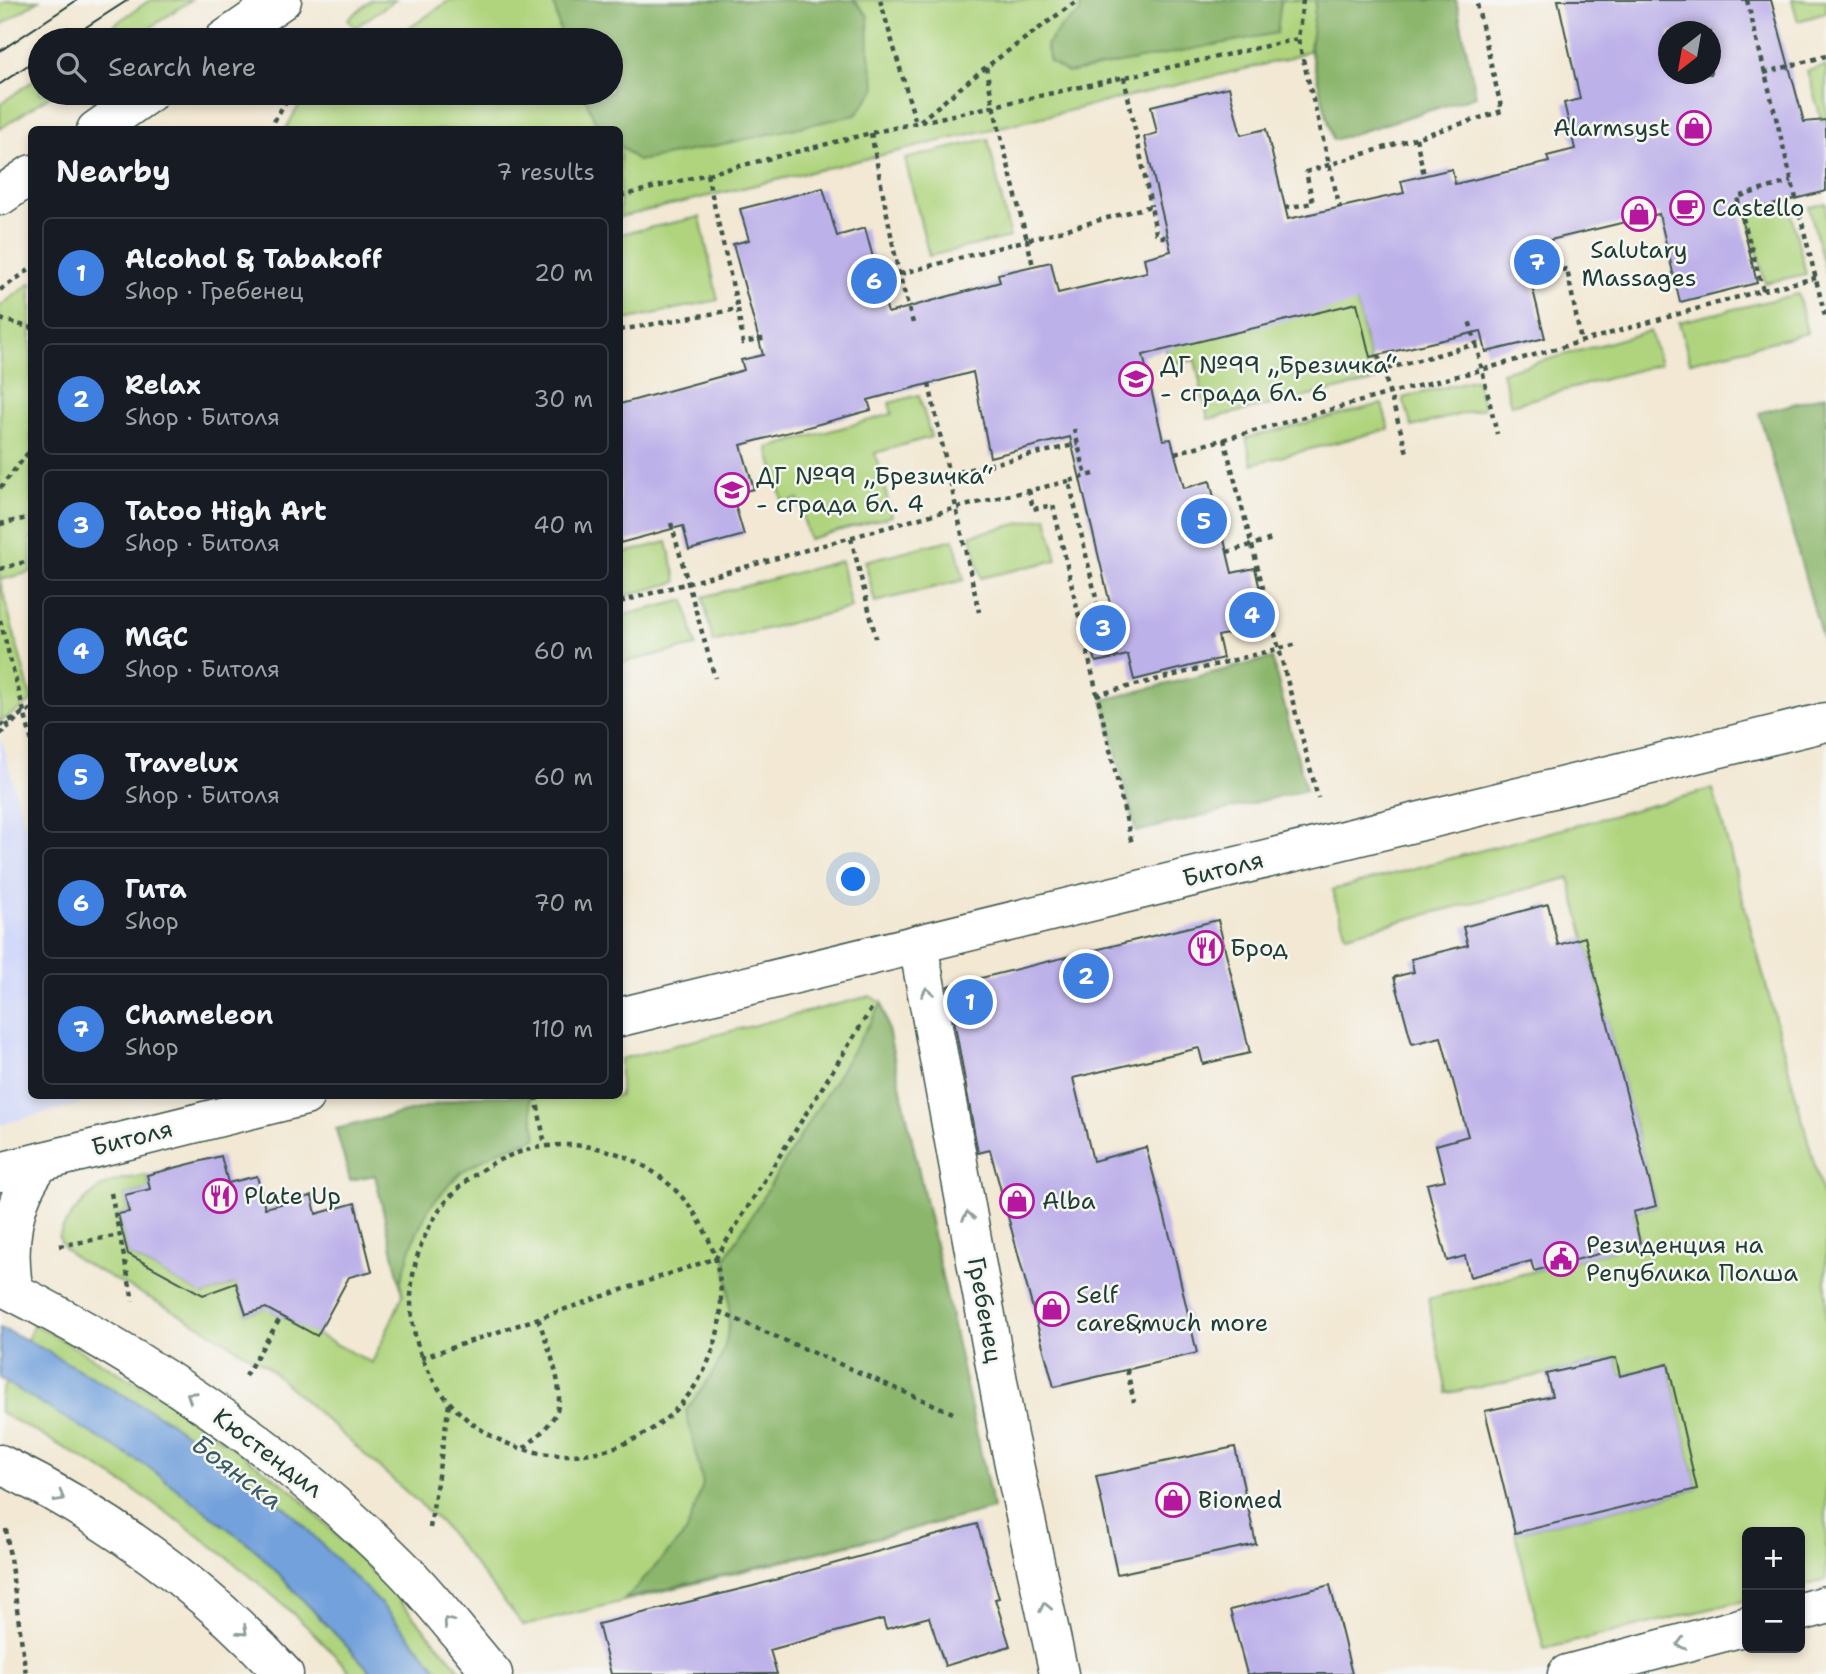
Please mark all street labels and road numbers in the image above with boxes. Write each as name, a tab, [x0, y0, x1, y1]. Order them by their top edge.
street label: Битоля	[1179, 843, 1267, 895]
street label: Битоля	[88, 1112, 176, 1164]
street label: Гребенец	[960, 1254, 1010, 1366]
street label: Кюстендил	[207, 1401, 329, 1505]

